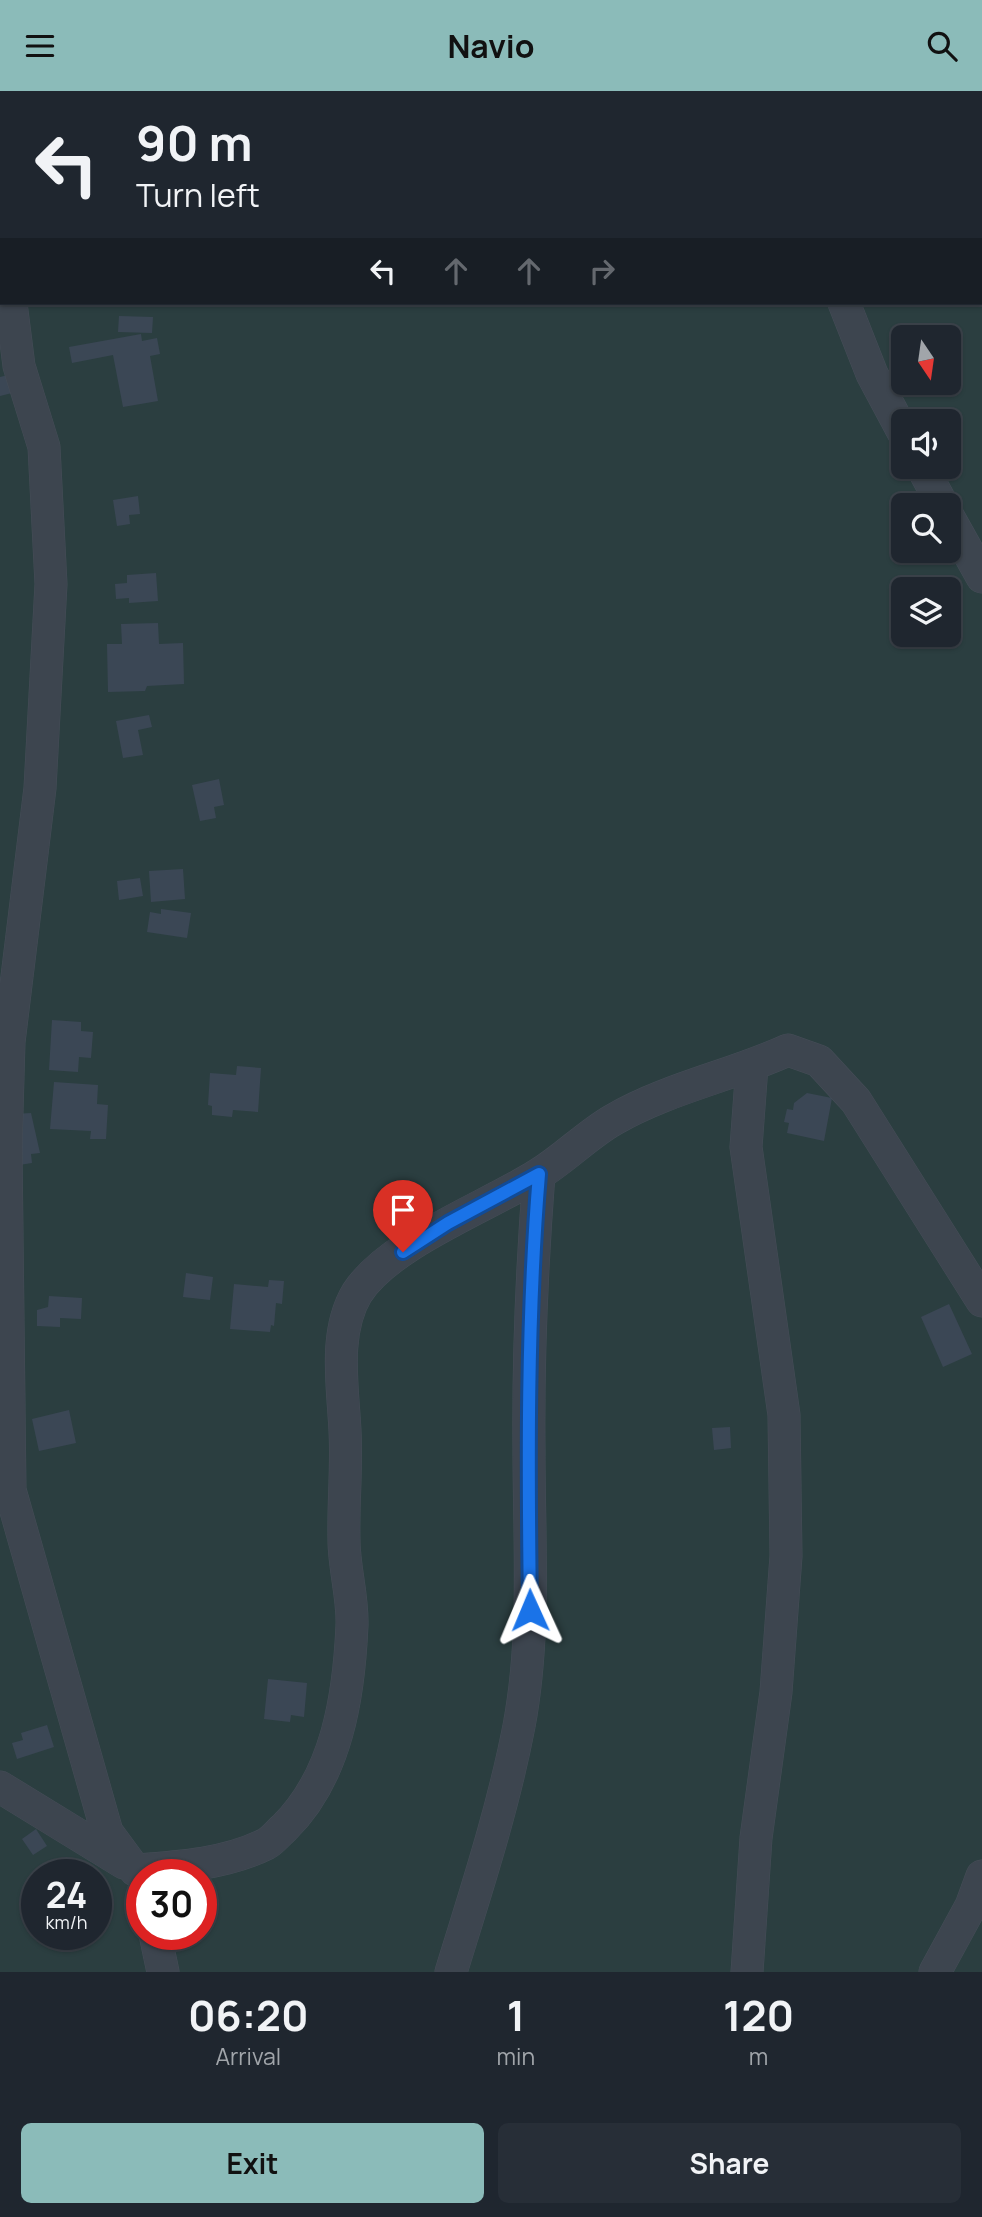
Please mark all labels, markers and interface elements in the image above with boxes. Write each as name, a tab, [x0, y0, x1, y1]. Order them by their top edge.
text: Navio	[447, 24, 535, 68]
icon: menu	[21, 27, 59, 65]
icon: search	[923, 27, 961, 65]
text: 90 m	[136, 109, 253, 176]
icon: left	[21, 119, 112, 210]
text: Turn left	[136, 173, 260, 217]
icon: left	[364, 252, 402, 290]
icon: ahead	[437, 252, 475, 290]
icon: ahead	[510, 252, 548, 290]
icon: right	[583, 252, 621, 290]
north arrow	[891, 325, 961, 395]
map controls	[891, 325, 961, 647]
button: sound	[891, 409, 961, 479]
button: search	[891, 493, 961, 563]
button: layers	[891, 577, 961, 647]
pin	[373, 1180, 433, 1252]
icon: arrive	[384, 1191, 422, 1229]
position arrow	[493, 1573, 567, 1647]
speed limit sign: 30	[126, 1859, 217, 1950]
text: 24	[46, 1871, 87, 1919]
text: km/h	[46, 1910, 87, 1934]
text: 06:20	[188, 1986, 309, 2044]
text: 1	[507, 1986, 525, 2044]
text: 120	[723, 1986, 794, 2044]
text: Arrival	[215, 2040, 281, 2072]
text: min	[497, 2040, 535, 2072]
text: m	[749, 2040, 768, 2072]
button: Exit	[21, 2123, 484, 2203]
button: Share	[498, 2123, 961, 2203]

